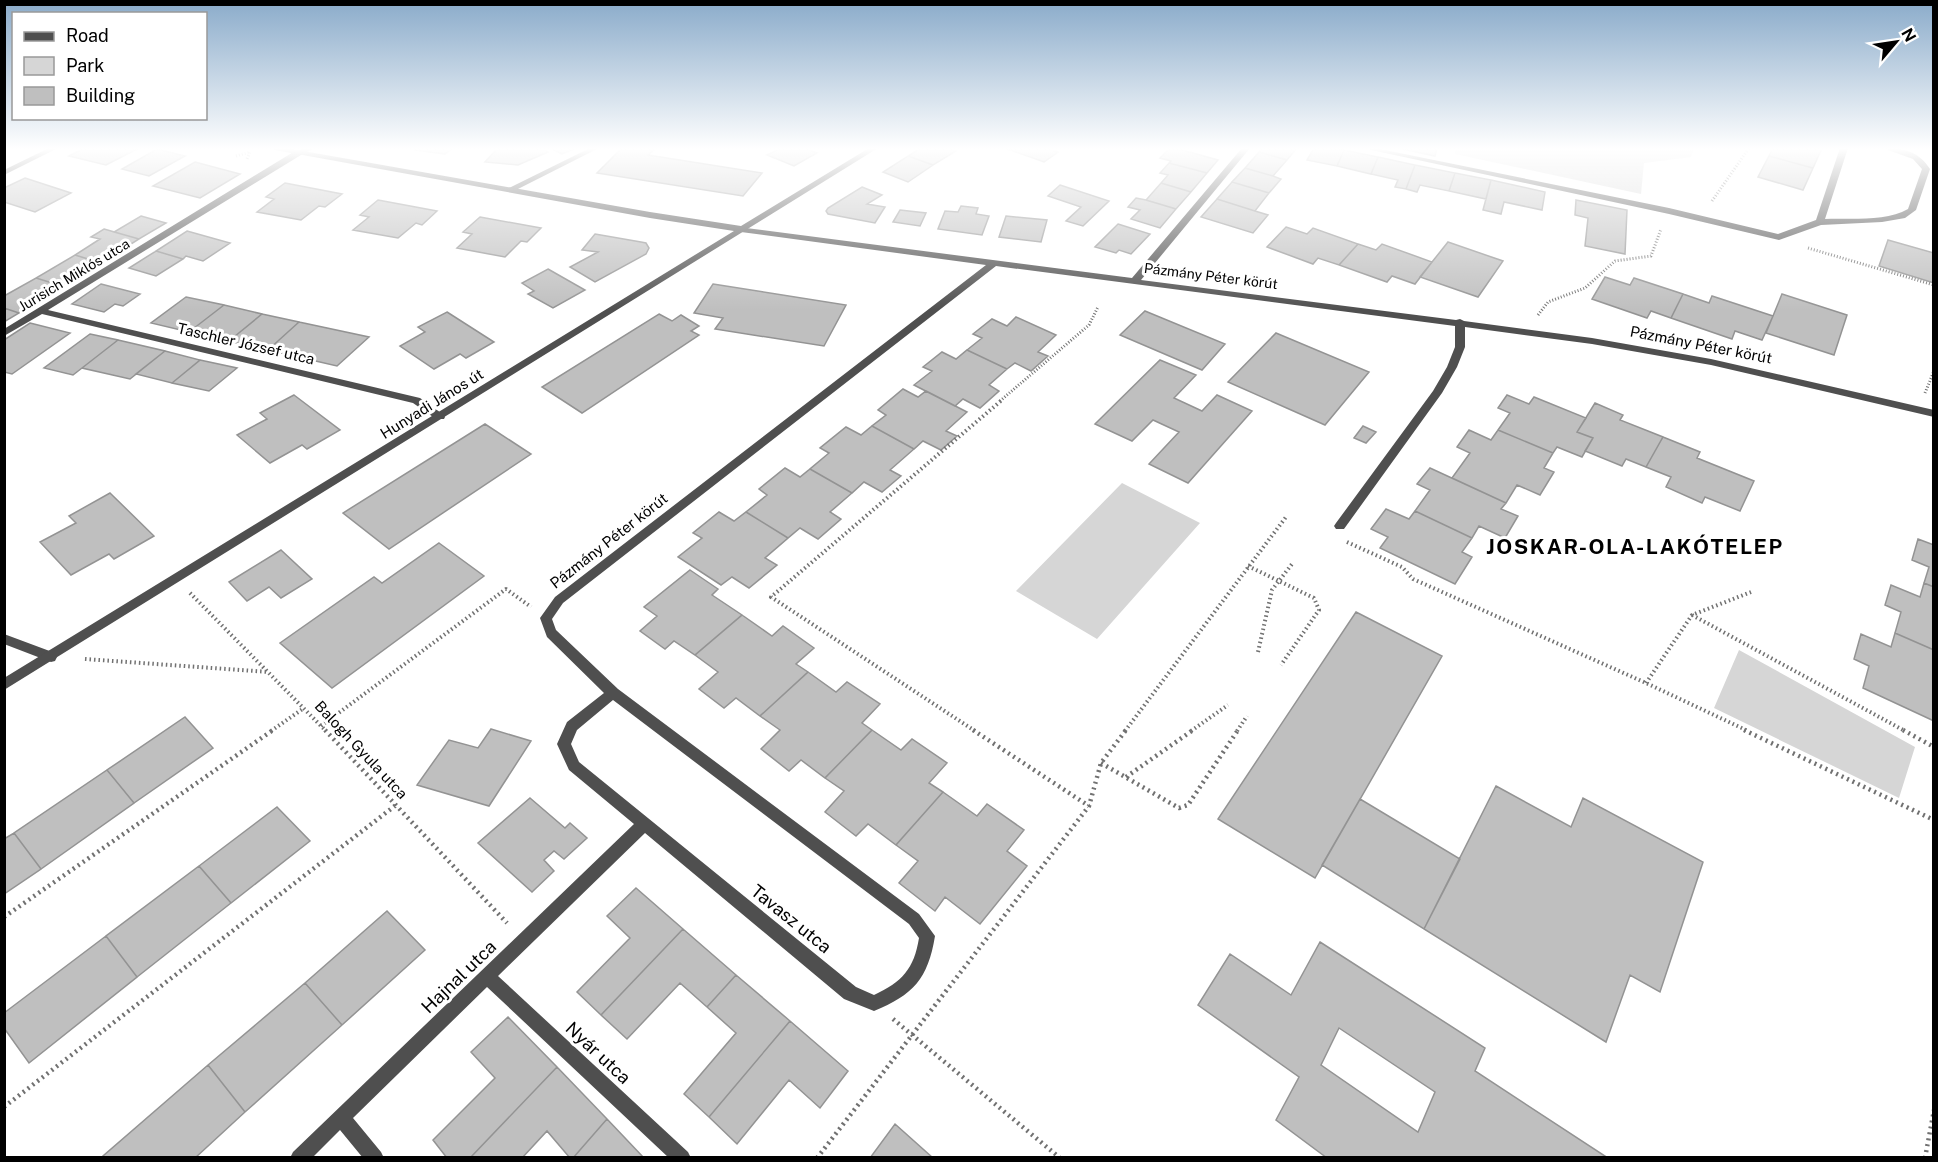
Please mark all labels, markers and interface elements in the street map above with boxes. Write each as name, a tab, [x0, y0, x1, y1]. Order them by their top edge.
legend	[12, 12, 207, 120]
north arrow	[1866, 12, 1926, 72]
text: Road	[66, 25, 109, 46]
text: N	[1897, 25, 1920, 45]
text: Park	[66, 55, 104, 76]
text: Building	[66, 85, 135, 106]
street label: Jurisich Miklós utca	[16, 235, 132, 315]
street label: Pázmány Péter körút	[1143, 260, 1279, 292]
street label: Taschler József utca	[176, 319, 316, 368]
street label: Pázmány Péter körút	[1629, 322, 1774, 367]
street label: Hunyadi János út	[377, 365, 486, 442]
street label: Pázmány Péter körút	[547, 489, 671, 592]
district label: JOSKAR-OLA-LAKÓTELEP	[1486, 534, 1784, 559]
street label: Balogh Gyula utca	[312, 697, 411, 802]
street label: Tavasz utca	[747, 880, 836, 957]
street label: Hajnal utca	[417, 936, 500, 1017]
street label: Nyár utca	[561, 1017, 635, 1088]

